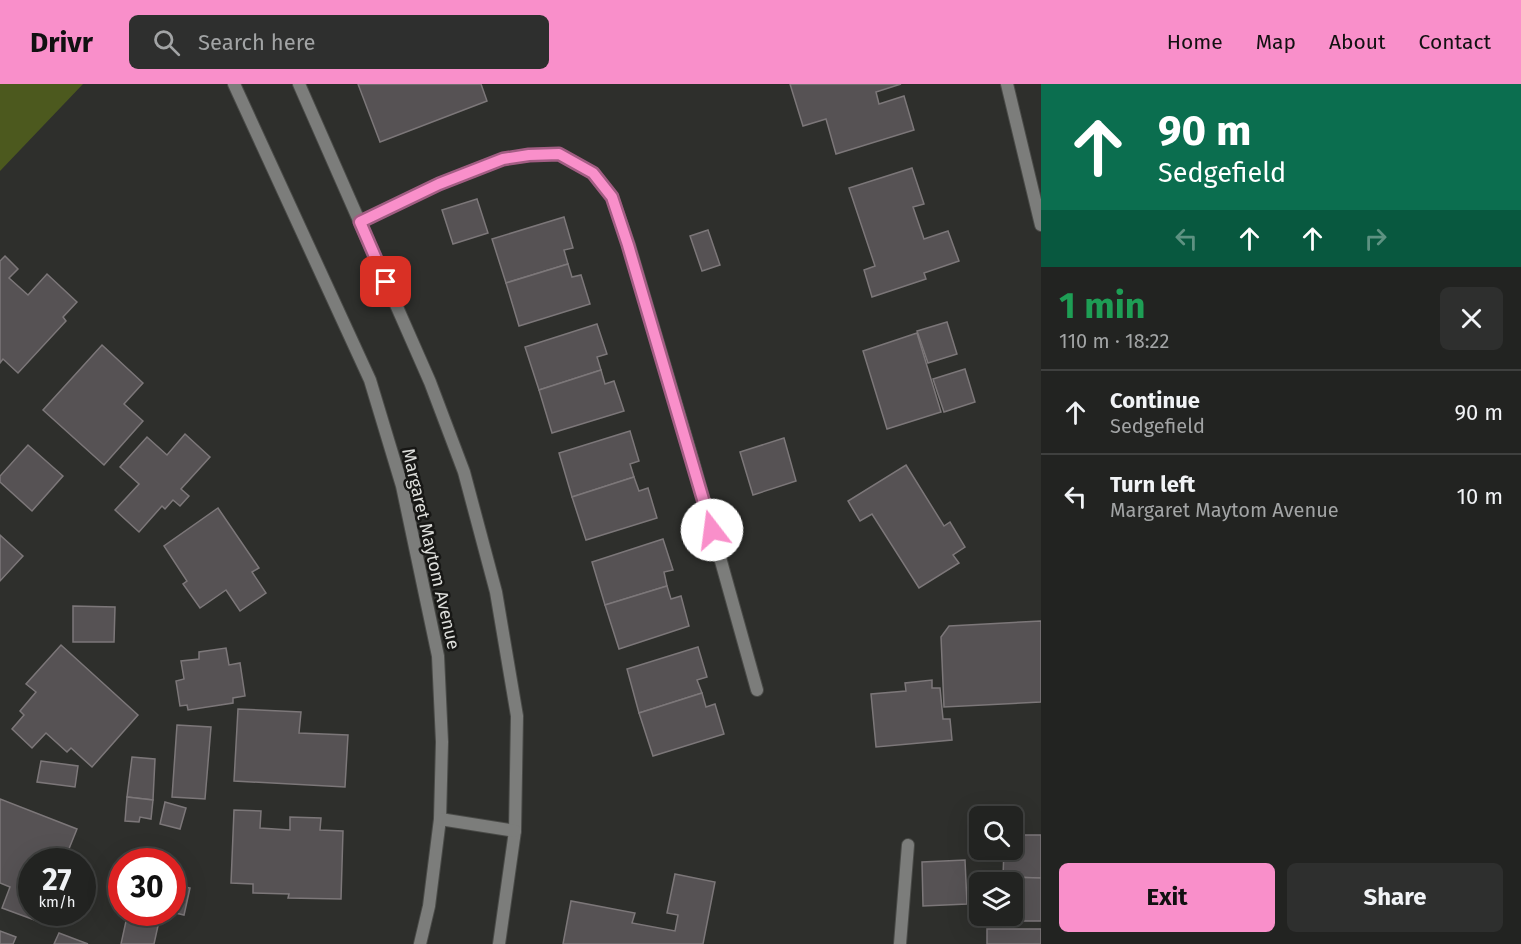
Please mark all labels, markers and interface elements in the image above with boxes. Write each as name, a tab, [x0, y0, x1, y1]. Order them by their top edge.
search box	[129, 15, 549, 69]
text: Drivr	[30, 26, 93, 59]
icon: search	[150, 26, 183, 59]
text: Search here	[198, 29, 315, 56]
text: Home	[1167, 29, 1223, 55]
text: Map	[1256, 29, 1296, 55]
text: About	[1329, 29, 1386, 55]
text: Contact	[1419, 29, 1491, 55]
text: 90 m	[1158, 106, 1252, 156]
icon: ahead	[1059, 108, 1137, 186]
text: Sedgefield	[1158, 157, 1286, 189]
icon: left	[1170, 222, 1203, 255]
icon: ahead	[1233, 222, 1266, 255]
icon: ahead	[1296, 222, 1329, 255]
icon: right	[1359, 222, 1392, 255]
pin	[360, 256, 411, 307]
icon: arrive	[369, 265, 402, 298]
text: 1 min	[1059, 284, 1146, 328]
button: close	[1440, 287, 1503, 350]
text: 110 m · 18:22	[1059, 329, 1169, 353]
text: Continue	[1110, 387, 1200, 414]
icon: ahead	[1059, 396, 1092, 429]
text: 90 m	[1454, 399, 1503, 426]
text: Sedgefield	[1110, 414, 1205, 438]
street label: Margaret Maytom Avenue	[397, 446, 465, 652]
text: Turn left	[1110, 471, 1195, 498]
icon: left	[1059, 480, 1092, 513]
text: 10 m	[1457, 483, 1503, 510]
position arrow	[680, 498, 744, 562]
text: Margaret Maytom Avenue	[1110, 498, 1339, 522]
map controls	[969, 806, 1023, 926]
button: search	[969, 806, 1023, 860]
speed limit sign: 30	[108, 848, 186, 926]
text: 27	[42, 862, 72, 898]
button: Exit	[1059, 863, 1275, 932]
button: Share	[1287, 863, 1503, 932]
button: layers	[969, 872, 1023, 926]
text: km/h	[38, 893, 76, 911]

